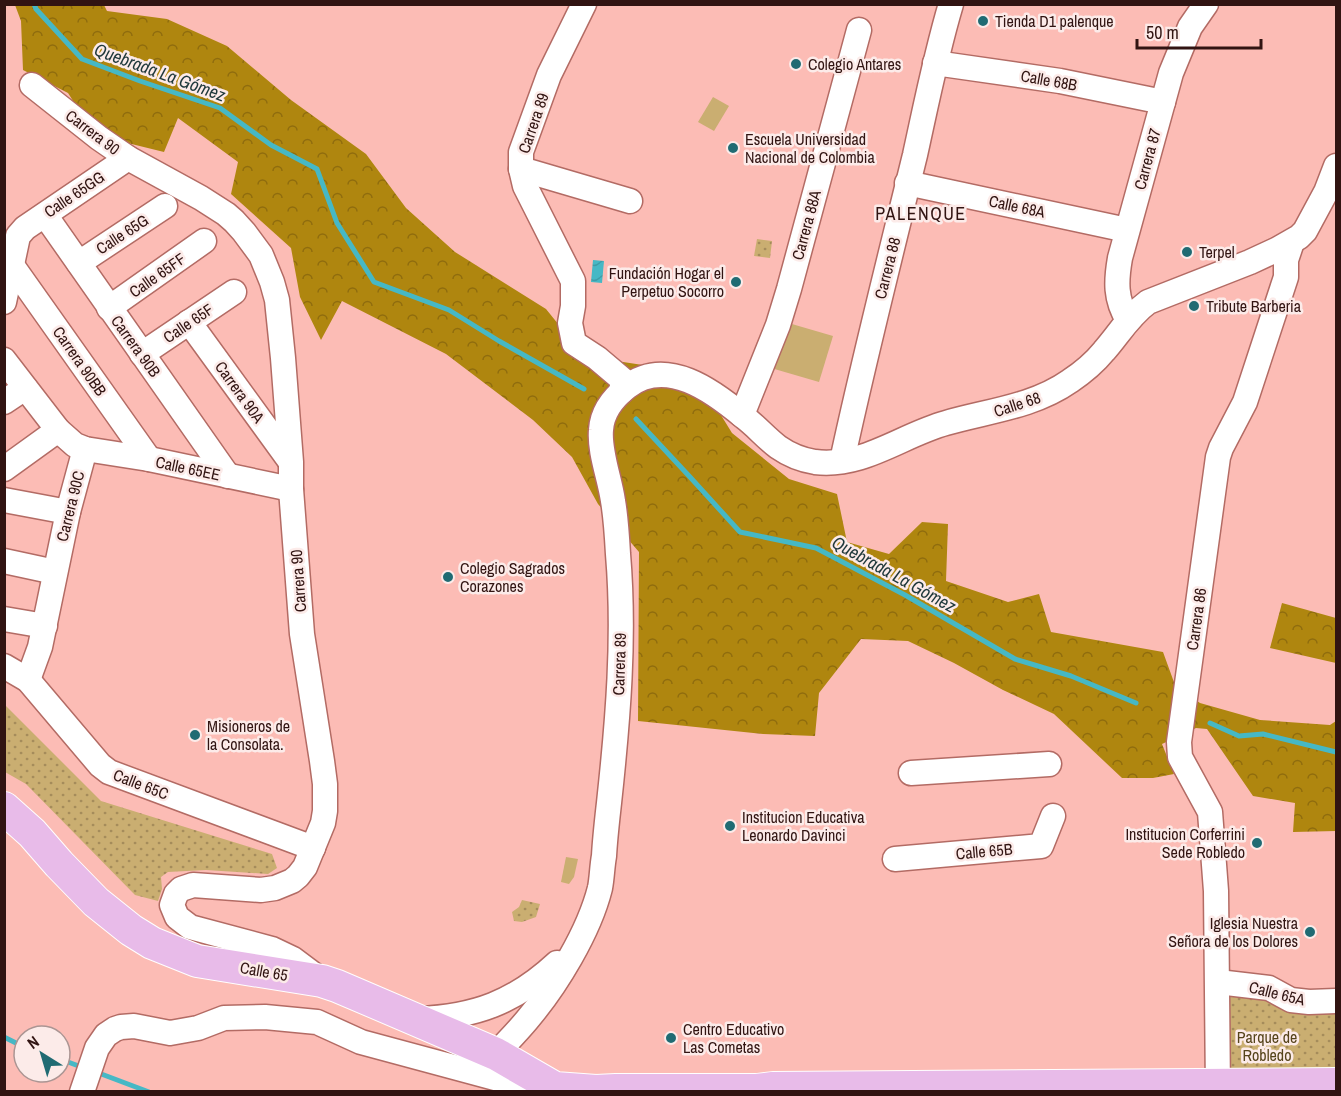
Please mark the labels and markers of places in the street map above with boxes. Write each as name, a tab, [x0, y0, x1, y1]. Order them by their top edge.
place label: Tienda D1 palenque	[995, 10, 1114, 32]
marker: Tienda D1 palenque	[976, 14, 990, 28]
place label: Colegio Antares	[808, 53, 901, 75]
marker: Colegio Antares	[789, 57, 803, 71]
place label: Escuela Universidad Nacional de Colombia	[745, 128, 876, 168]
marker: Escuela Universidad Nacional de Colombia	[726, 141, 740, 155]
place label: Terpel	[1199, 241, 1235, 263]
marker: Terpel	[1180, 245, 1194, 259]
place label: Fundación Hogar el Perpetuo Socorro	[609, 262, 724, 302]
marker: Fundación Hogar el Perpetuo Socorro	[729, 275, 743, 289]
place label: Tribute Barberia	[1206, 295, 1302, 317]
marker: Tribute Barberia	[1187, 299, 1201, 313]
place label: Colegio Sagrados Corazones	[460, 557, 565, 597]
marker: Colegio Sagrados Corazones	[441, 570, 455, 584]
place label: Misioneros de la Consolata.	[207, 715, 290, 755]
marker: Misioneros de la Consolata.	[188, 728, 202, 742]
place label: Institucion Educativa Leonardo Davinci	[742, 806, 865, 846]
marker: Institucion Educativa Leonardo Davinci	[723, 819, 737, 833]
place label: Institucion Corferrini Sede Robledo	[1125, 823, 1245, 863]
marker: Institucion Corferrini Sede Robledo	[1250, 836, 1264, 850]
place label: Iglesia Nuestra Señora de los Dolores	[1168, 912, 1299, 952]
marker: Iglesia Nuestra Señora de los Dolores	[1303, 925, 1317, 939]
place label: Centro Educativo Las Cometas	[683, 1018, 784, 1058]
marker: Centro Educativo Las Cometas	[664, 1031, 678, 1045]

